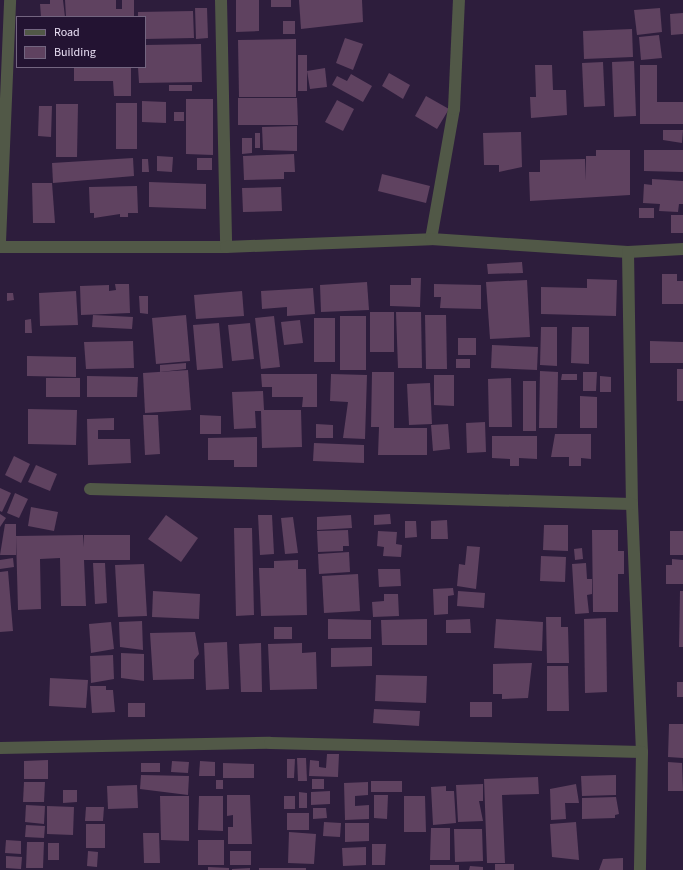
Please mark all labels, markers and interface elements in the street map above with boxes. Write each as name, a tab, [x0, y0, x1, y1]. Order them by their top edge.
legend	[16, 16, 146, 68]
text: Road	[54, 24, 80, 41]
text: Building	[54, 44, 96, 61]

